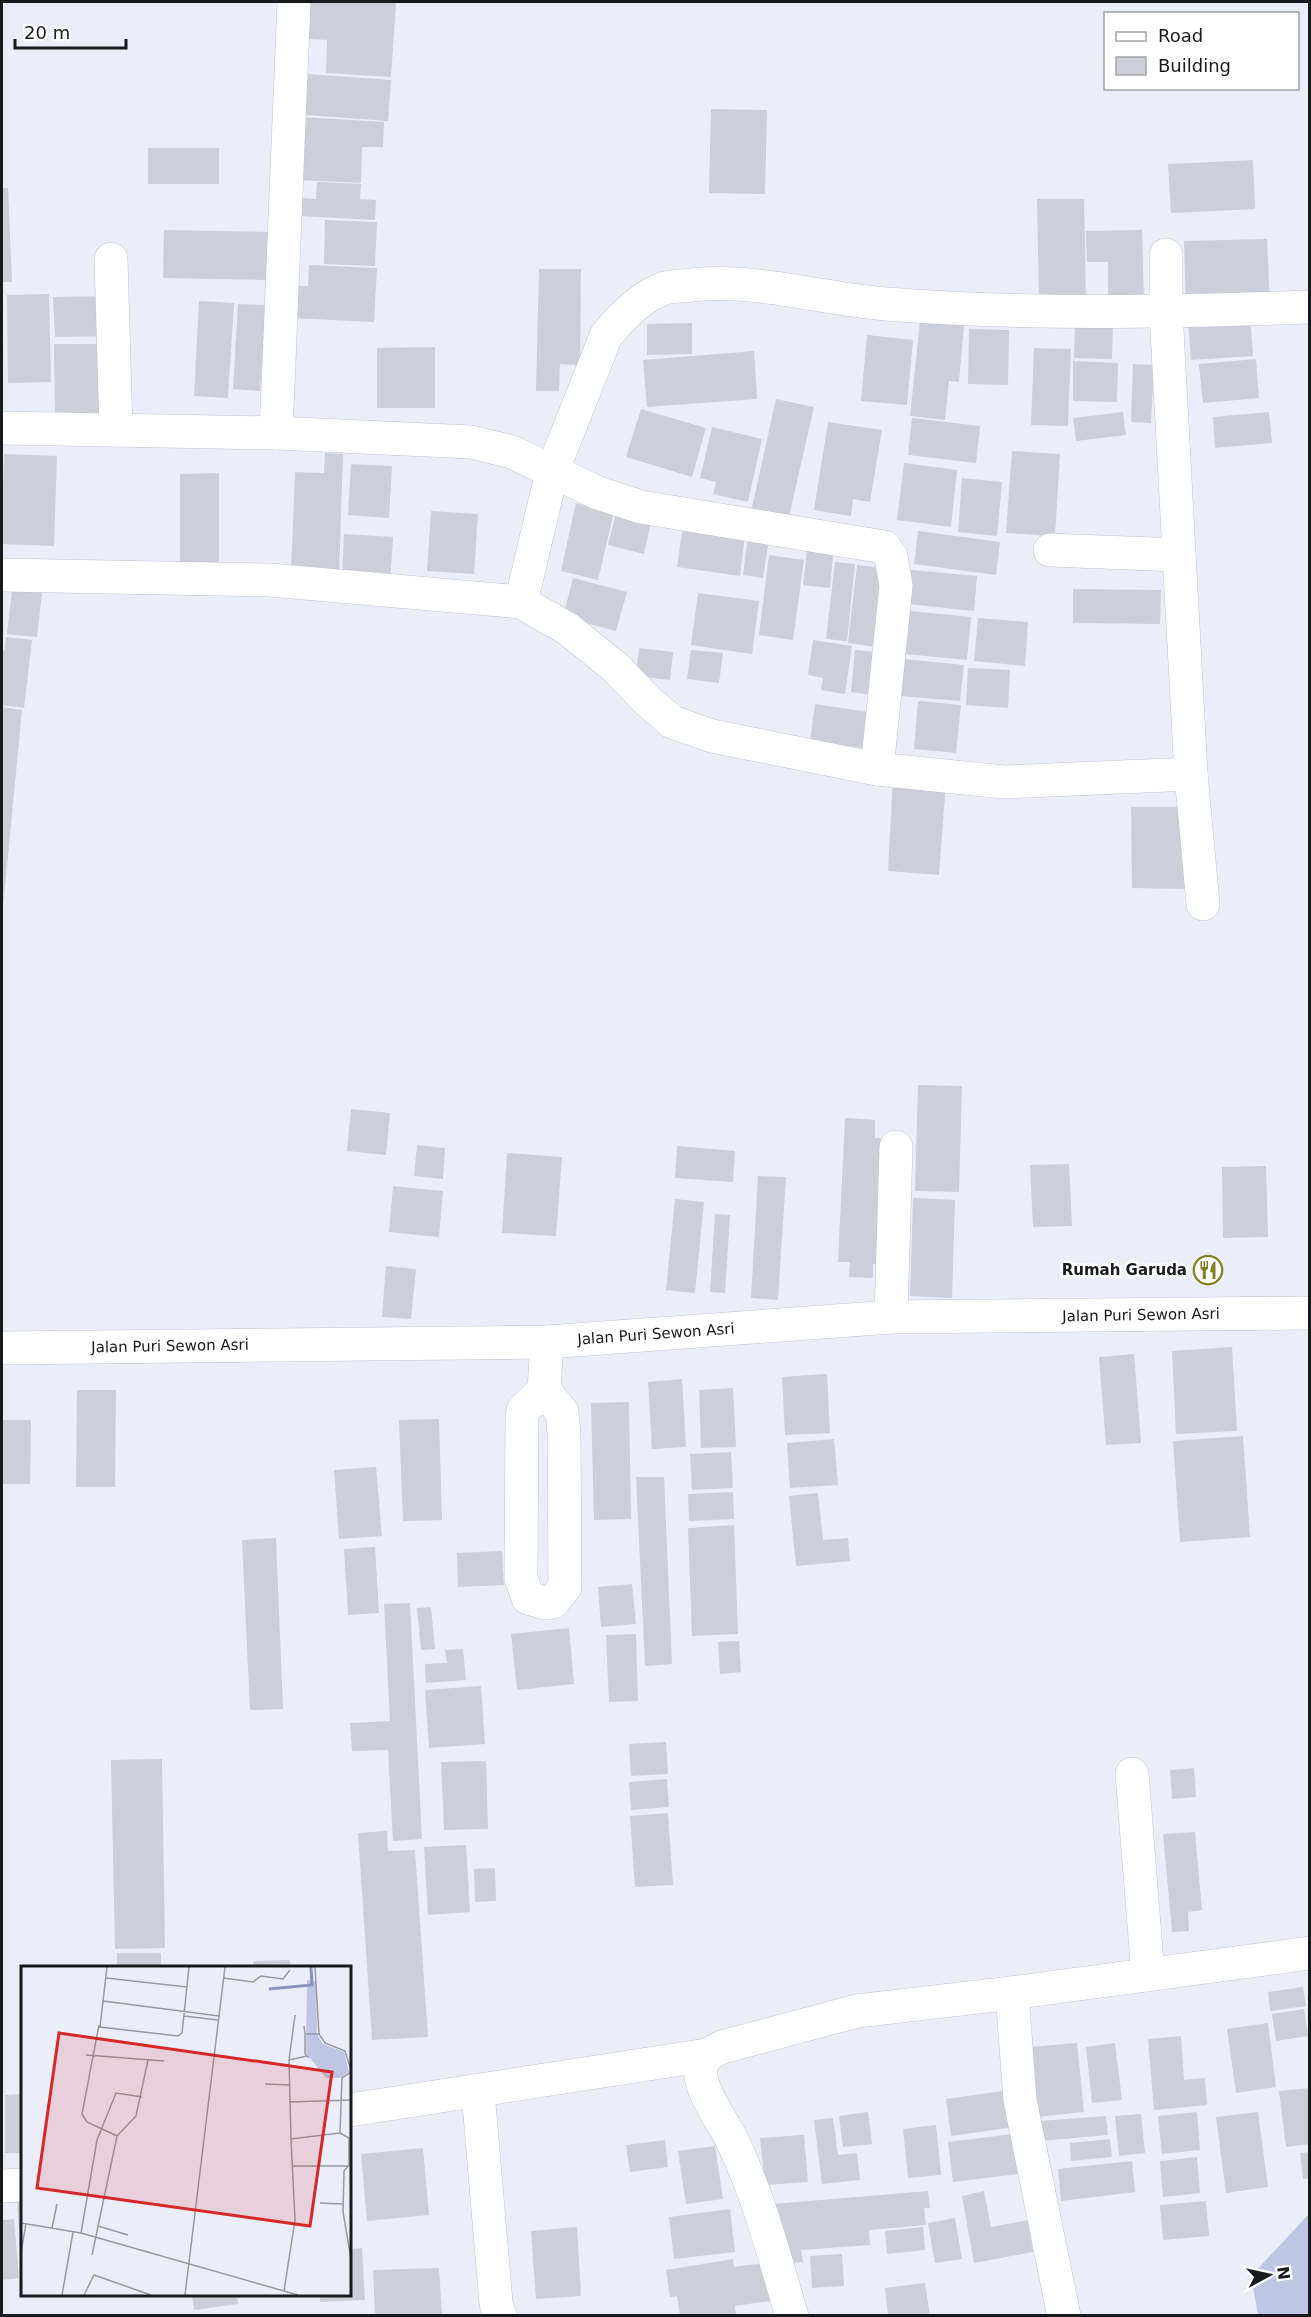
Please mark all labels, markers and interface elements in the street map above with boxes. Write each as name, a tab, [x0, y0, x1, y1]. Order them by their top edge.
scale bar	[15, 12, 126, 50]
legend	[1104, 12, 1299, 90]
text: 20 m	[24, 22, 70, 43]
text: Road	[1158, 25, 1203, 46]
text: Building	[1158, 55, 1231, 76]
restaurant icon: Rumah Garuda	[1192, 1254, 1224, 1286]
place label: Rumah Garuda	[1062, 1261, 1187, 1279]
street label: Jalan Puri Sewon Asri	[1061, 1305, 1220, 1325]
street label: Jalan Puri Sewon Asri	[576, 1320, 735, 1349]
street label: Jalan Puri Sewon Asri	[90, 1336, 249, 1356]
inset map	[21, 1966, 351, 2296]
north arrow	[1239, 2245, 1299, 2305]
text: N	[1273, 2265, 1294, 2281]

